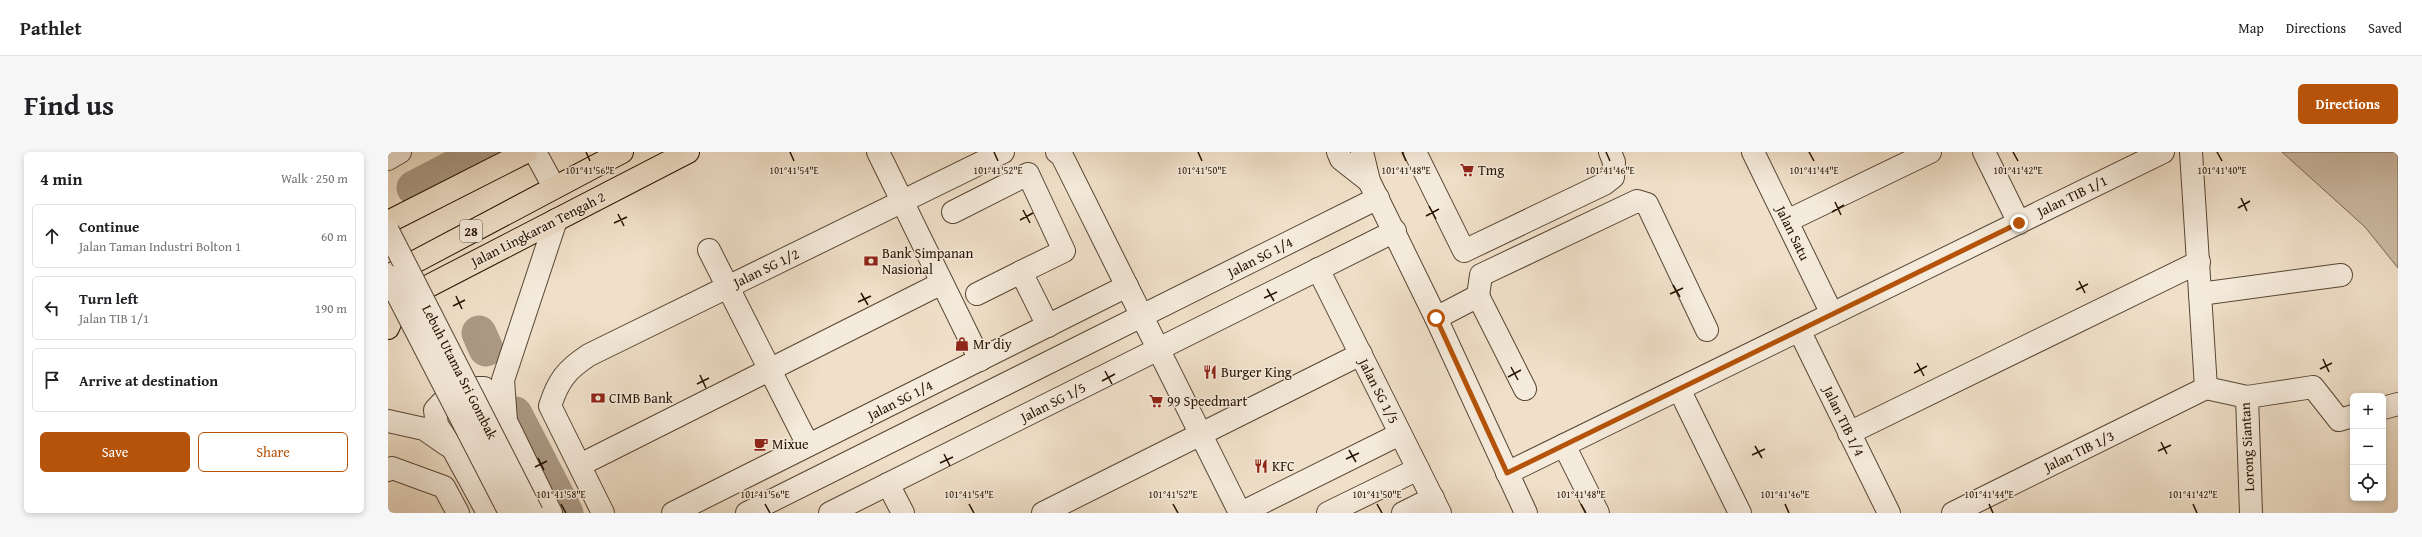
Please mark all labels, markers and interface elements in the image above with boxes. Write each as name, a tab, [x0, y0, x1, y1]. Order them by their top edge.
text: Pathlet	[20, 14, 82, 42]
text: Map	[2238, 18, 2264, 38]
text: Directions	[2286, 18, 2346, 38]
text: Saved	[2368, 18, 2402, 38]
text: Find us	[24, 84, 114, 125]
button: Directions	[2298, 84, 2398, 124]
place label: Tmg	[1478, 160, 1504, 180]
supermarket icon: Tmg	[1459, 162, 1475, 178]
text: 101°41'56"E	[565, 163, 615, 178]
text: 101°41'54"E	[769, 163, 819, 178]
text: 101°41'52"E	[973, 163, 1023, 178]
text: 101°41'50"E	[1177, 163, 1227, 178]
text: 101°41'48"E	[1381, 163, 1431, 178]
text: 101°41'46"E	[1585, 163, 1635, 178]
text: 101°41'44"E	[1789, 163, 1839, 178]
text: 101°41'42"E	[1993, 163, 2043, 178]
text: 101°41'40"E	[2197, 163, 2247, 178]
text: 4 min	[40, 166, 82, 191]
text: Walk · 250 m	[281, 169, 348, 188]
street label: Jalan TIB 1/1	[2032, 170, 2110, 222]
street label: Jalan Lingkaran Tengah 2	[466, 186, 608, 272]
street label: Jalan Satu	[1770, 201, 1815, 264]
route end	[2010, 214, 2028, 232]
text: Continue	[79, 216, 140, 237]
road number: 28	[460, 220, 482, 242]
icon: ahead	[41, 225, 63, 247]
text: 60 m	[321, 227, 347, 246]
street label: Jalan SG 1/4	[1222, 232, 1296, 283]
text: Jalan Taman Industri Bolton 1	[79, 237, 241, 256]
street label: Jalan SG 1/2	[728, 243, 802, 293]
place label: Bank Simpanan Nasional	[882, 243, 973, 279]
bank icon: Bank Simpanan Nasional	[863, 253, 879, 269]
text: Turn left	[79, 288, 138, 309]
icon: left	[41, 297, 63, 319]
text: 190 m	[315, 299, 347, 318]
street label: Lebuh Utama Sri Gombak	[417, 301, 503, 443]
text: Jalan TIB 1/1	[79, 309, 149, 328]
route start	[1427, 309, 1445, 327]
place label: Mr diy	[973, 334, 1012, 354]
shop icon: Mr diy	[954, 336, 970, 352]
street label: Jalan SG 1/5	[1353, 353, 1404, 427]
place label: Burger King	[1221, 362, 1292, 382]
restaurant icon: Burger King	[1202, 364, 1218, 380]
icon: arrive	[41, 369, 63, 391]
text: Arrive at destination	[79, 370, 218, 391]
street label: Jalan SG 1/4	[862, 375, 936, 426]
street label: Jalan SG 1/5	[1015, 377, 1089, 428]
street label: Jalan TIB 1/4	[1818, 381, 1870, 460]
place label: CIMB Bank	[609, 388, 674, 408]
bank icon: CIMB Bank	[590, 390, 606, 406]
place label: 99 Speedmart	[1167, 391, 1247, 411]
supermarket icon: 99 Speedmart	[1148, 393, 1164, 409]
map controls	[2350, 393, 2386, 501]
button: +	[2350, 393, 2386, 429]
street label: Lorong Siantan	[2235, 402, 2259, 492]
street label: Jalan TIB 1/3	[2039, 425, 2117, 477]
button: −	[2350, 429, 2386, 465]
button: Save	[40, 432, 190, 472]
button: Share	[198, 432, 348, 472]
place label: Mixue	[772, 434, 809, 454]
cafe icon: Mixue	[753, 436, 769, 452]
place label: KFC	[1272, 456, 1295, 476]
restaurant icon: KFC	[1253, 458, 1269, 474]
button: locate	[2350, 465, 2386, 501]
text: 101°41'58"E	[536, 487, 586, 502]
text: 101°41'56"E	[740, 487, 790, 502]
text: 101°41'54"E	[944, 487, 994, 502]
text: 101°41'52"E	[1148, 487, 1198, 502]
text: 101°41'50"E	[1352, 487, 1402, 502]
text: 101°41'48"E	[1556, 487, 1606, 502]
text: 101°41'46"E	[1760, 487, 1810, 502]
text: 101°41'44"E	[1964, 487, 2014, 502]
text: 101°41'42"E	[2168, 487, 2218, 502]

